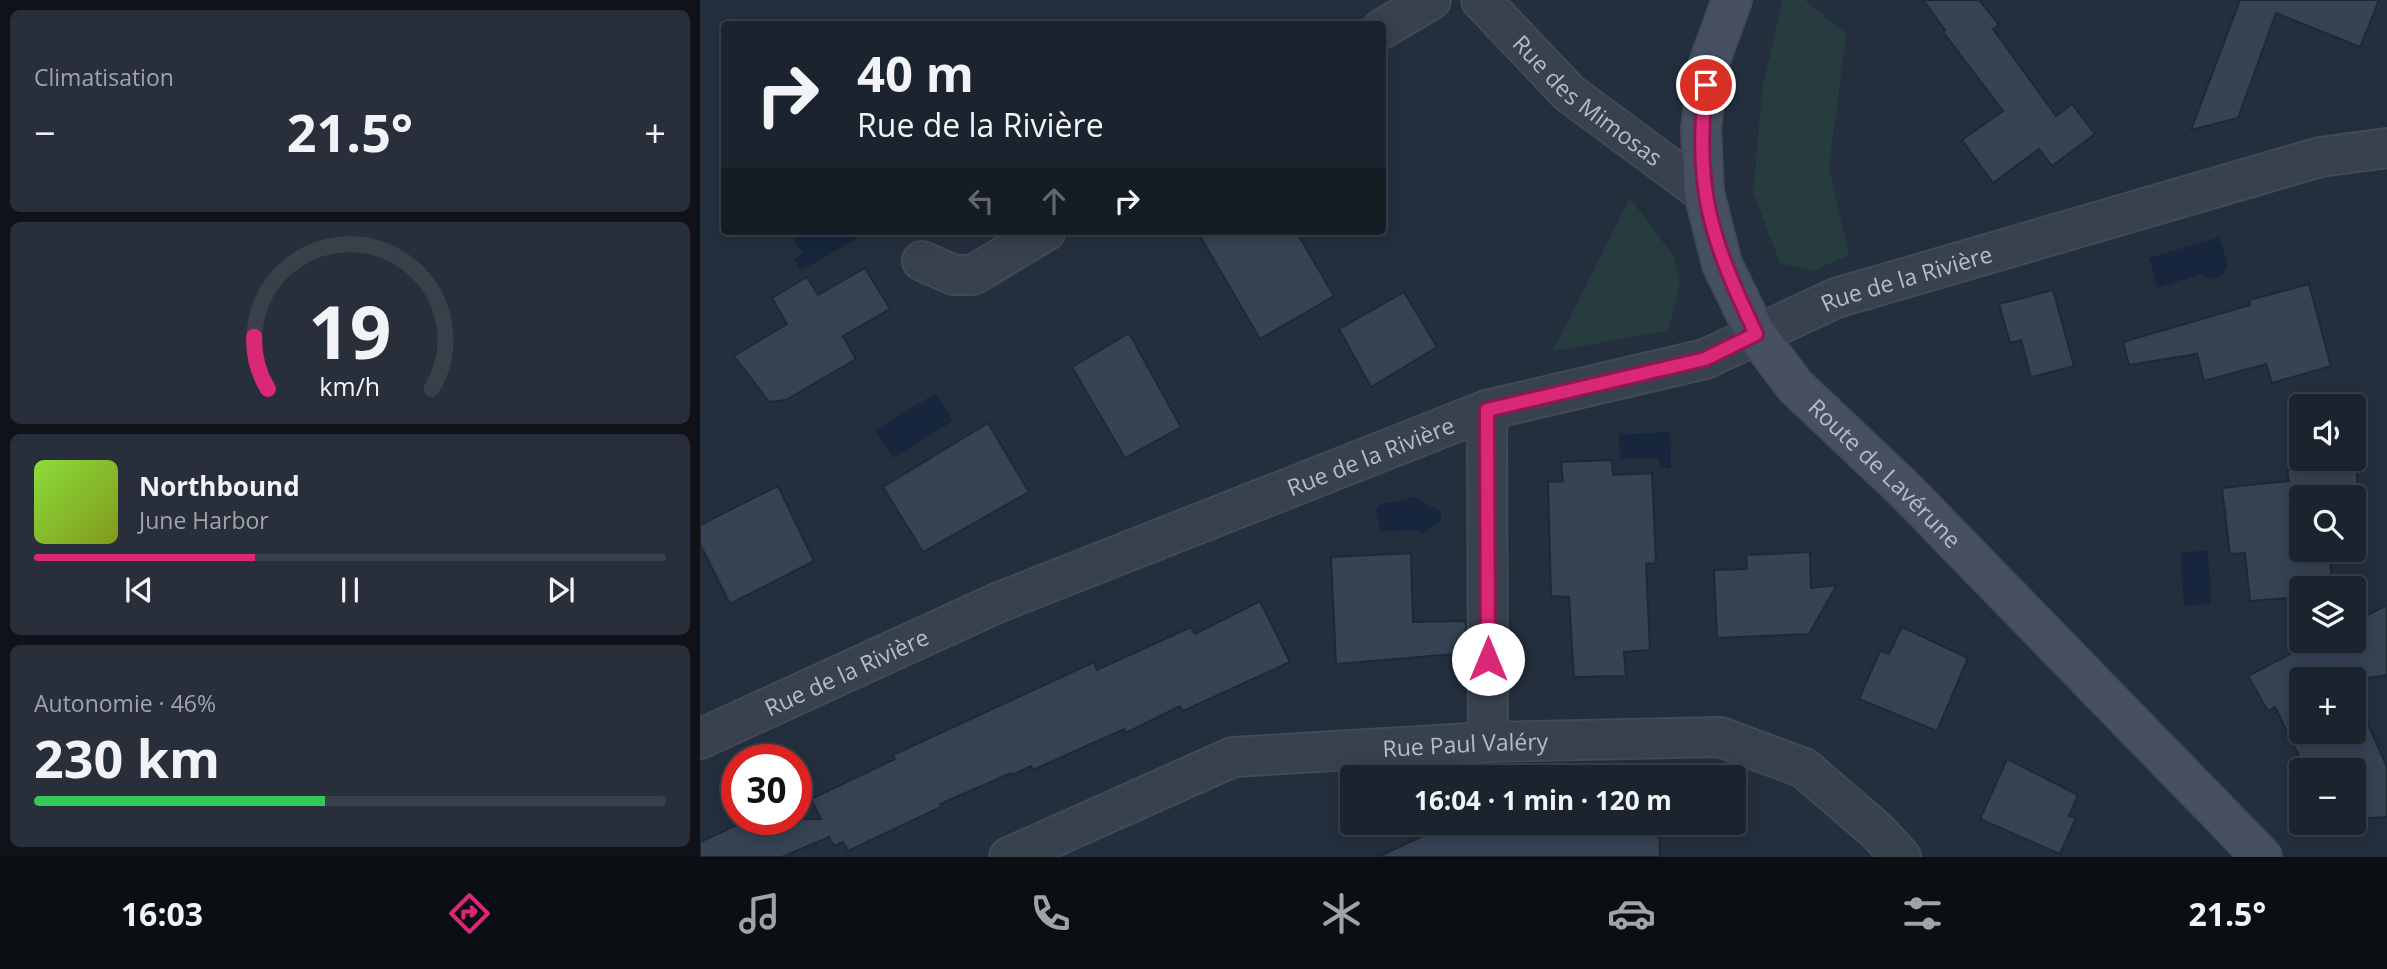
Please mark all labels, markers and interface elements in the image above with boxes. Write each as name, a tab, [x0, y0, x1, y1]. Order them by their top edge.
street label: Rue des Mimosas	[1506, 28, 1669, 173]
text: 40 m	[857, 40, 974, 106]
icon: right	[742, 49, 833, 140]
pin	[1676, 55, 1736, 115]
text: Climatisation	[34, 61, 174, 93]
icon: arrive	[1687, 66, 1725, 104]
text: 21.5°	[287, 96, 413, 167]
text: Rue de la Rivière	[857, 103, 1104, 146]
text: −	[34, 106, 56, 158]
text: +	[644, 106, 666, 158]
icon: left	[962, 182, 1000, 220]
icon: ahead	[1035, 182, 1073, 220]
icon: right	[1108, 182, 1146, 220]
street label: Rue de la Rivière	[1815, 237, 1996, 319]
text: 19	[308, 281, 392, 380]
text: km/h	[320, 368, 380, 402]
street label: Route de Lavérune	[1802, 391, 1969, 555]
map controls	[2289, 394, 2366, 835]
button: sound	[2289, 394, 2366, 471]
street label: Rue de la Rivière	[1282, 409, 1459, 503]
text: Northbound	[139, 468, 300, 504]
button: search	[2289, 485, 2366, 562]
text: June Harbor	[139, 504, 269, 536]
icon: previous	[120, 571, 158, 609]
icon: pause	[331, 571, 369, 609]
icon: next	[542, 571, 580, 609]
button: layers	[2289, 576, 2366, 653]
street label: Rue de la Rivière	[759, 621, 934, 723]
position arrow	[1451, 622, 1525, 696]
button: +	[2289, 667, 2366, 744]
text: Autonomie · 46%	[34, 687, 216, 719]
text: 230 km	[34, 722, 220, 793]
street label: Rue Paul Valéry	[1382, 725, 1549, 764]
speed limit sign: 30	[721, 744, 812, 835]
button: −	[2289, 758, 2366, 835]
text: 16:04 · 1 min · 120 m	[1414, 782, 1672, 818]
icon: directions	[445, 889, 494, 938]
icon: music	[735, 889, 784, 938]
icon: phone	[1026, 889, 1075, 938]
icon: climate	[1317, 889, 1366, 938]
icon: car	[1607, 889, 1656, 938]
icon: filters	[1898, 889, 1947, 938]
text: 16:03	[121, 892, 203, 935]
text: 21.5°	[2188, 892, 2266, 935]

